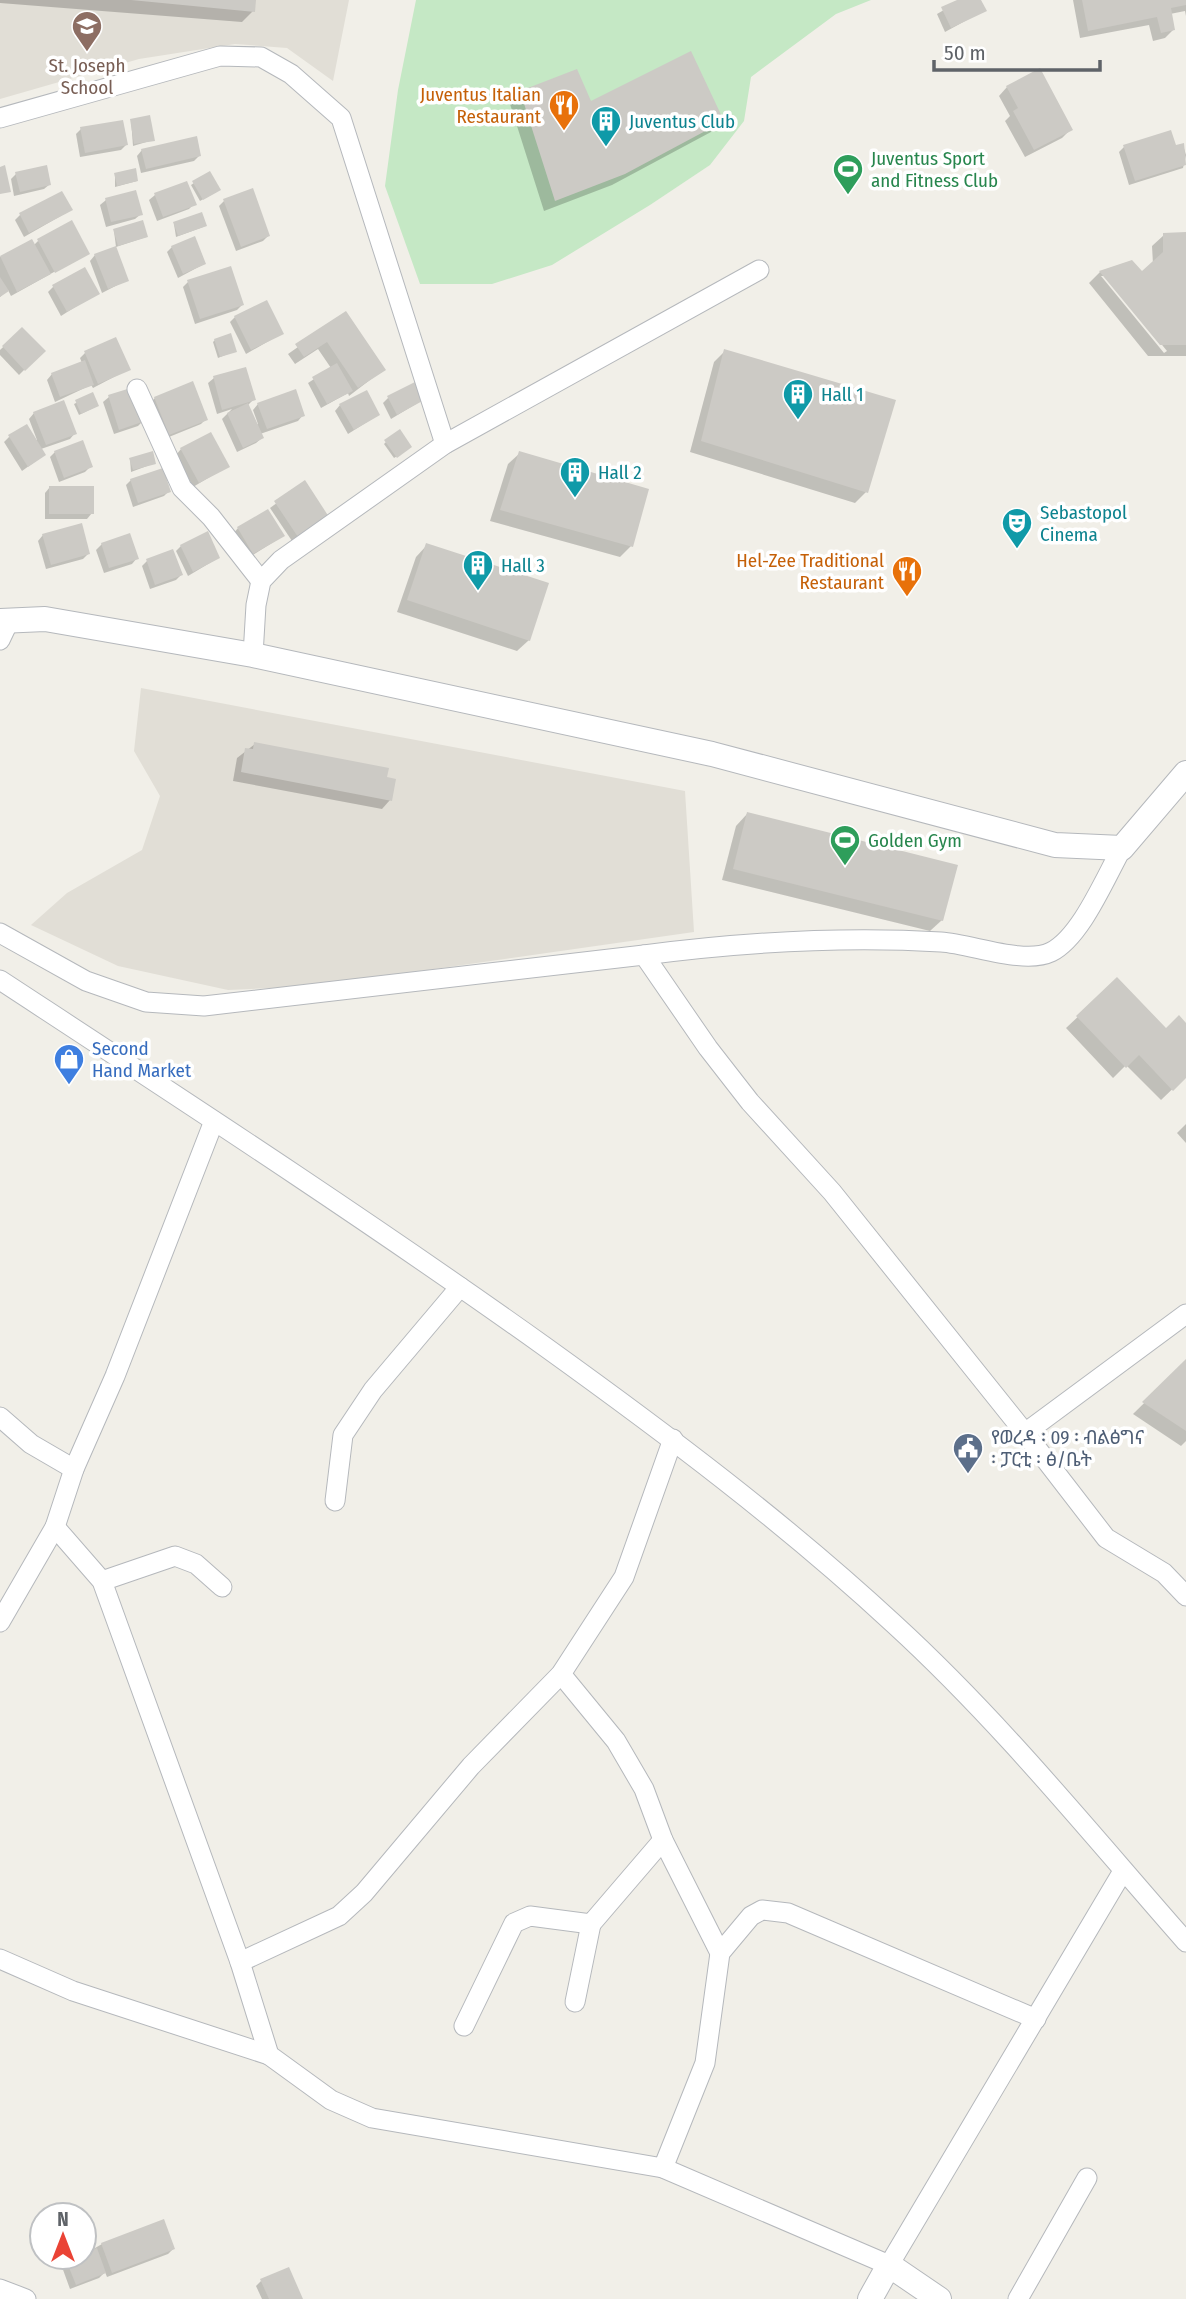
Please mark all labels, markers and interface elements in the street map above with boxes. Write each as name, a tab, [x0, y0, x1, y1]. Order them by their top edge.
school or university icon: St. Joseph School	[70, 9, 104, 53]
scale bar	[934, 28, 1100, 72]
text: 50 m	[944, 40, 986, 66]
place label: St. Joseph School	[48, 54, 126, 99]
place label: Juventus Italian Restaurant	[420, 83, 542, 128]
restaurant icon: Juventus Italian Restaurant	[547, 88, 581, 132]
building icon: Juventus Club	[589, 104, 623, 148]
place label: Juventus Club	[629, 110, 735, 133]
place label: Juventus Sport and Fitness Club	[871, 147, 998, 192]
sports icon: Juventus Sport and Fitness Club	[831, 152, 865, 196]
building icon: Hall 1	[781, 377, 815, 421]
place label: Hall 1	[821, 383, 864, 406]
building icon: Hall 2	[558, 455, 592, 499]
place label: Hall 2	[598, 461, 642, 484]
place label: Sebastopol Cinema	[1040, 501, 1127, 546]
theatre icon: Sebastopol Cinema	[1000, 506, 1034, 550]
building icon: Hall 3	[461, 548, 495, 592]
place label: Hel-Zee Traditional Restaurant	[736, 549, 885, 594]
place label: Hall 3	[501, 554, 545, 577]
restaurant icon: Hel-Zee Traditional Restaurant	[890, 554, 924, 598]
sports icon: Golden Gym	[828, 823, 862, 867]
place label: Golden Gym	[868, 829, 962, 852]
place label: Second Hand Market	[92, 1037, 192, 1082]
shop icon: Second Hand Market	[52, 1042, 86, 1086]
place label: የወረዳ ፡ 09 ፡ ብልፅግና ፡ ፓርቲ ፡ ፅ/ቤት	[991, 1426, 1144, 1471]
public building icon: የወረዳ ፡ 09 ፡ ብልፅግና ፡ ፓርቲ ፡ ፅ/ቤት	[951, 1431, 985, 1475]
north arrow	[28, 2201, 98, 2271]
text: N	[57, 2208, 69, 2231]

